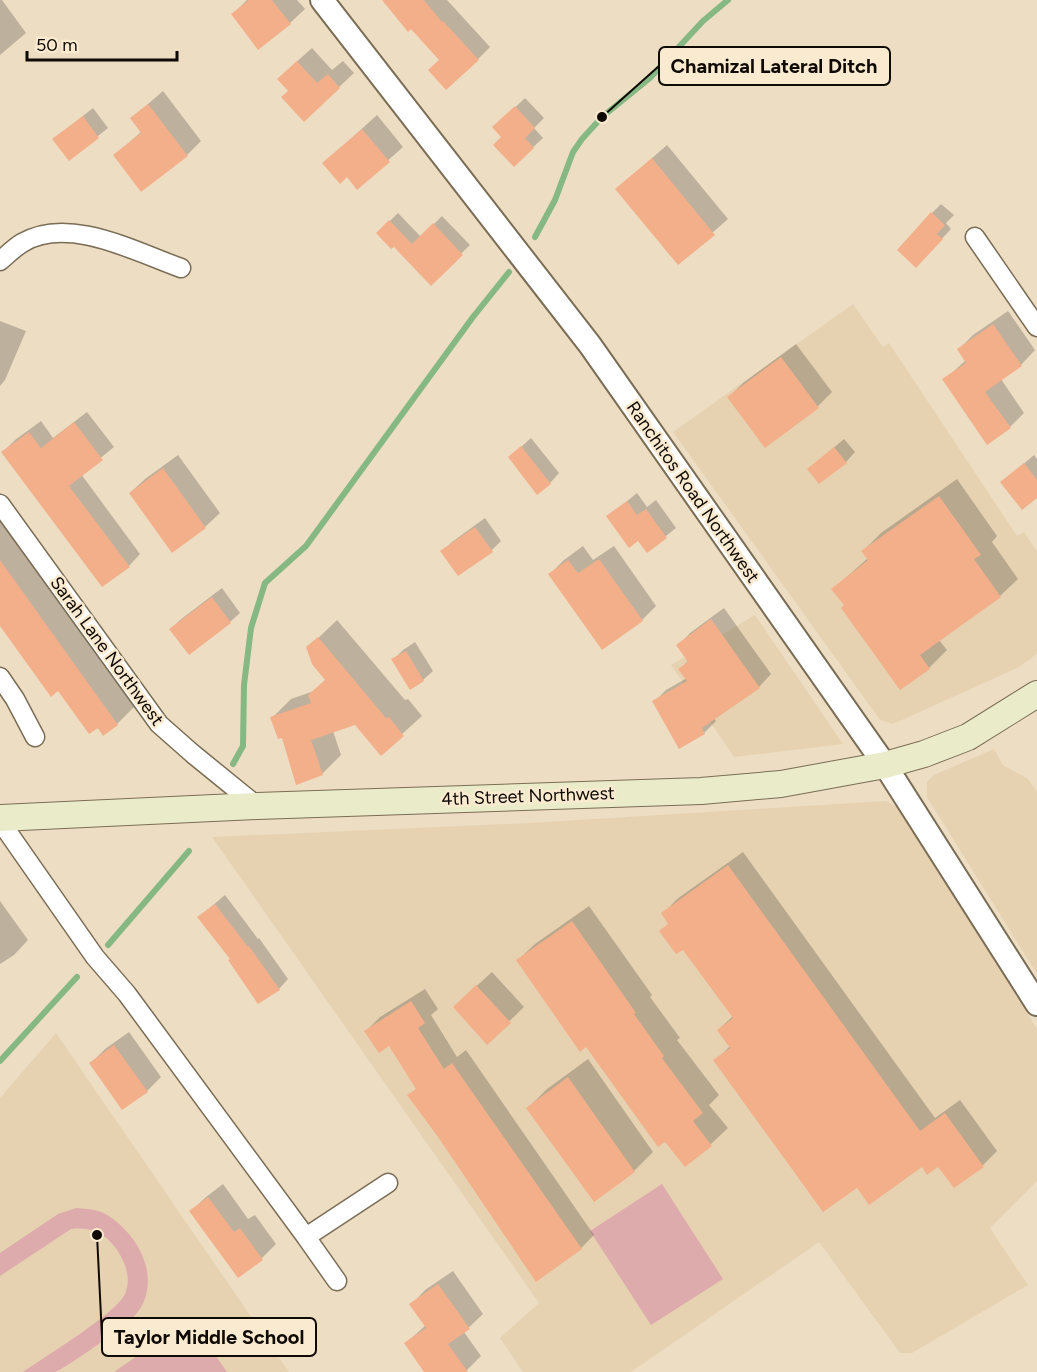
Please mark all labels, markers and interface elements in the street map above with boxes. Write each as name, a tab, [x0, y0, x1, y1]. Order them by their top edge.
scale bar	[27, 24, 177, 62]
text: 50 m	[36, 34, 78, 56]
callout: Chamizal Lateral Ditch	[659, 47, 890, 85]
text: Chamizal Lateral Ditch	[671, 54, 877, 78]
street label: Ranchitos Road Northwest	[622, 397, 764, 587]
street label: Sarah Lane Northwest	[46, 572, 169, 730]
street label: 4th Street Northwest	[441, 782, 615, 810]
callout: Taylor Middle School	[102, 1318, 316, 1356]
text: Taylor Middle School	[114, 1325, 304, 1349]

